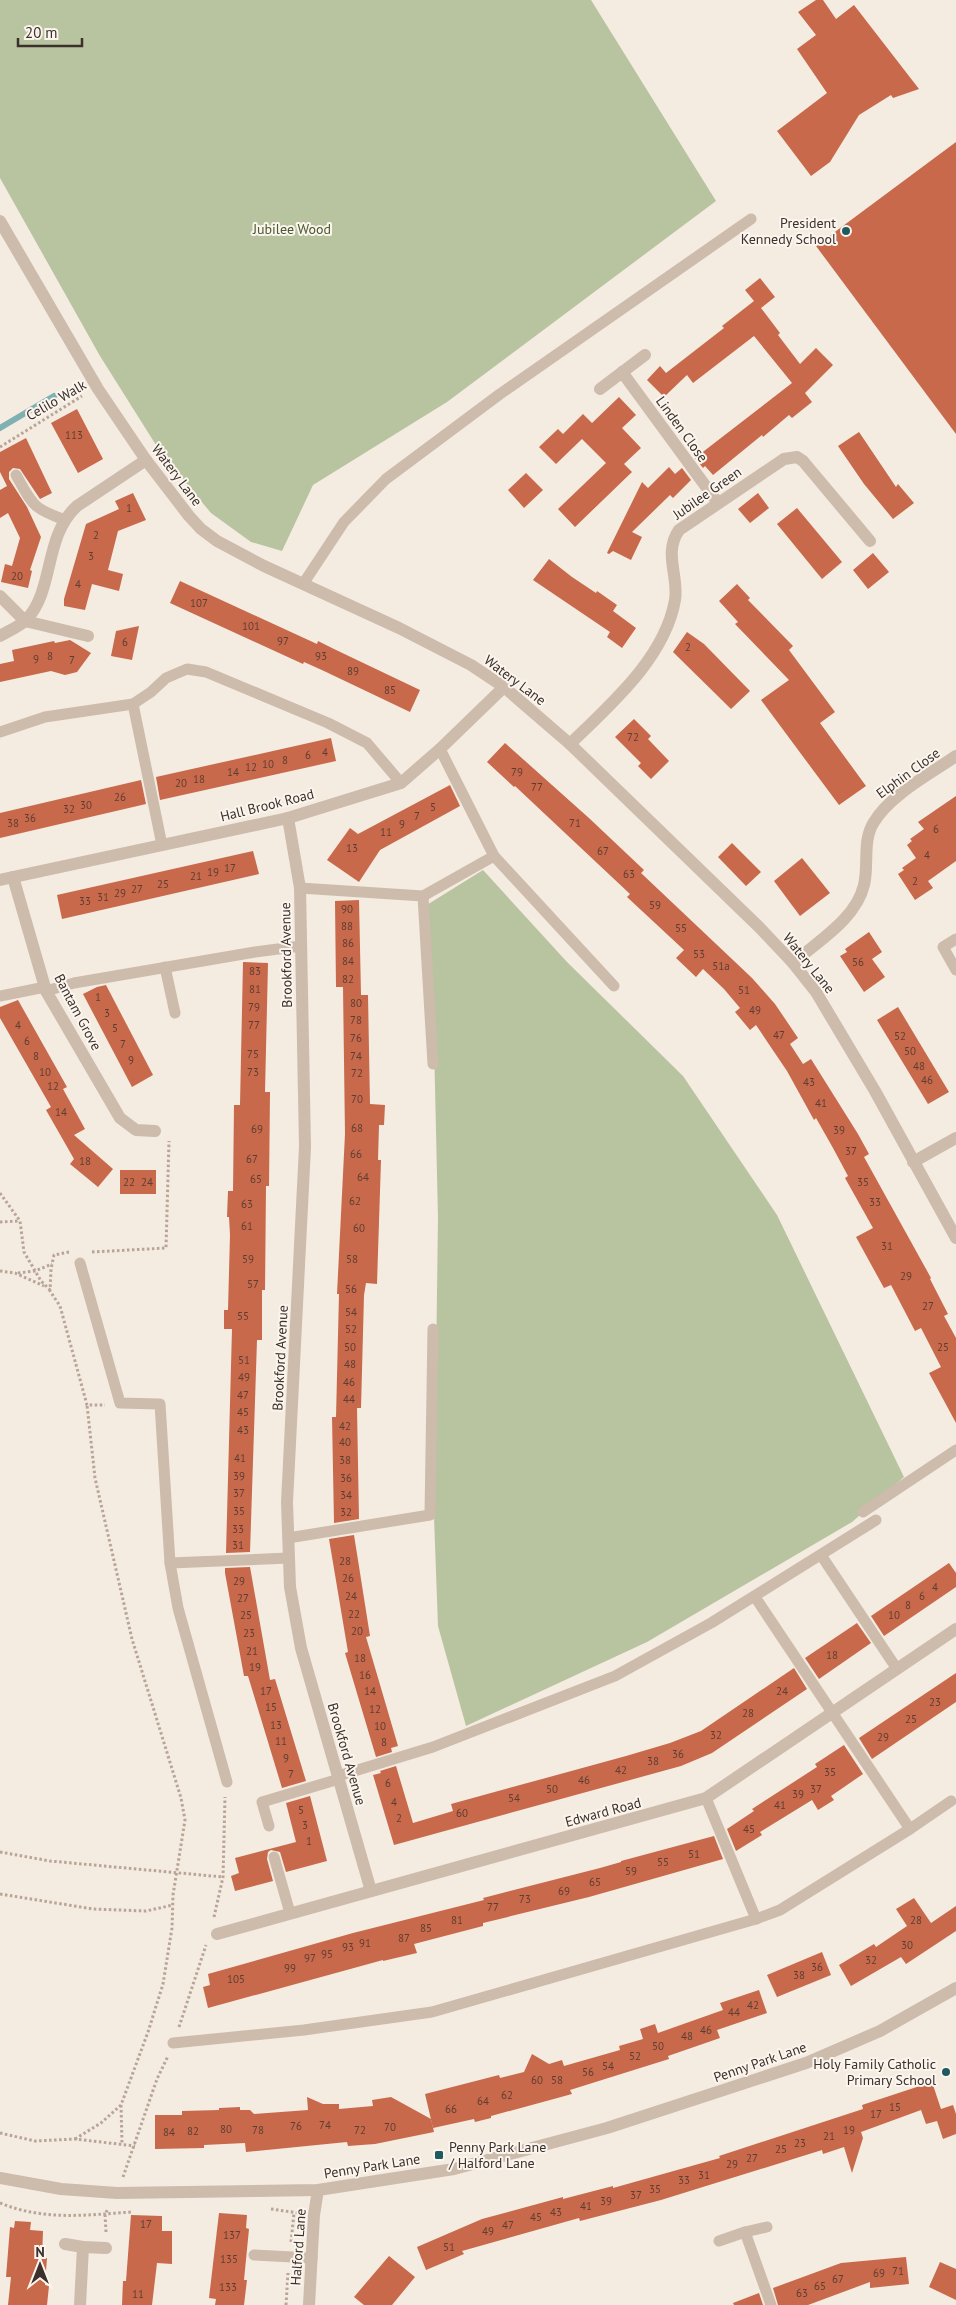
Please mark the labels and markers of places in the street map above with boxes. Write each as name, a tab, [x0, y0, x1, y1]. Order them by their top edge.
place label: President Kennedy School	[741, 214, 836, 248]
marker: President Kennedy School	[840, 225, 852, 237]
place label: Holy Family Catholic Primary School	[813, 2055, 936, 2089]
marker: Holy Family Catholic Primary School	[940, 2066, 952, 2078]
place label: Penny Park Lane / Halford Lane	[448, 2138, 546, 2172]
marker: Penny Park Lane / Halford Lane	[433, 2149, 445, 2161]

